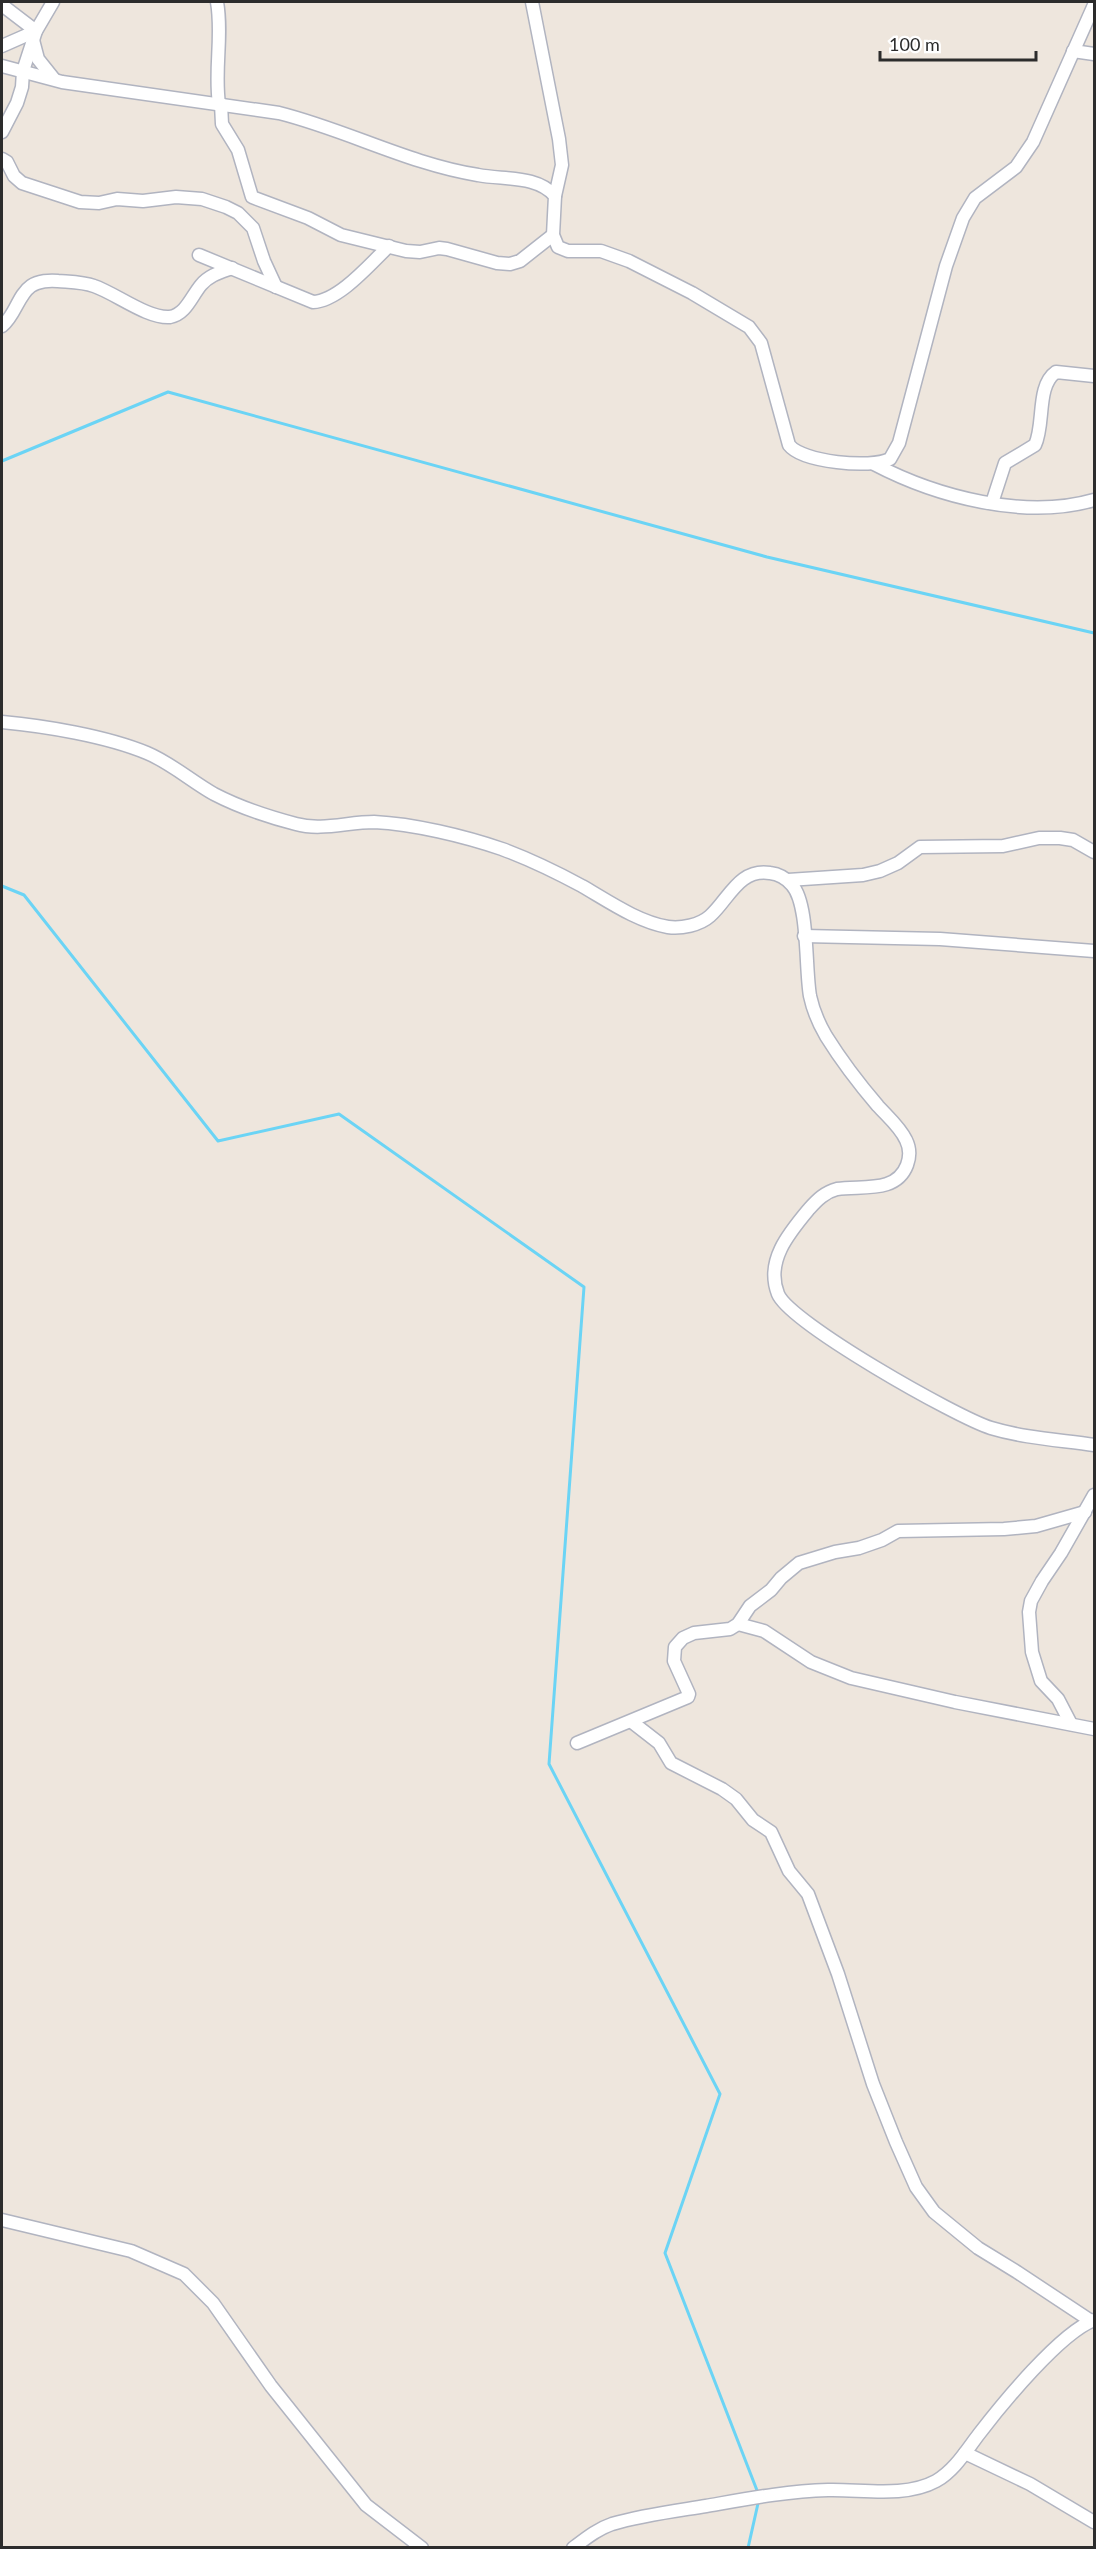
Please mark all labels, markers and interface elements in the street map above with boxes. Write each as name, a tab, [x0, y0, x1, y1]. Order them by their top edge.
scale bar	[880, 24, 1036, 62]
text: 100 m	[889, 33, 940, 55]

